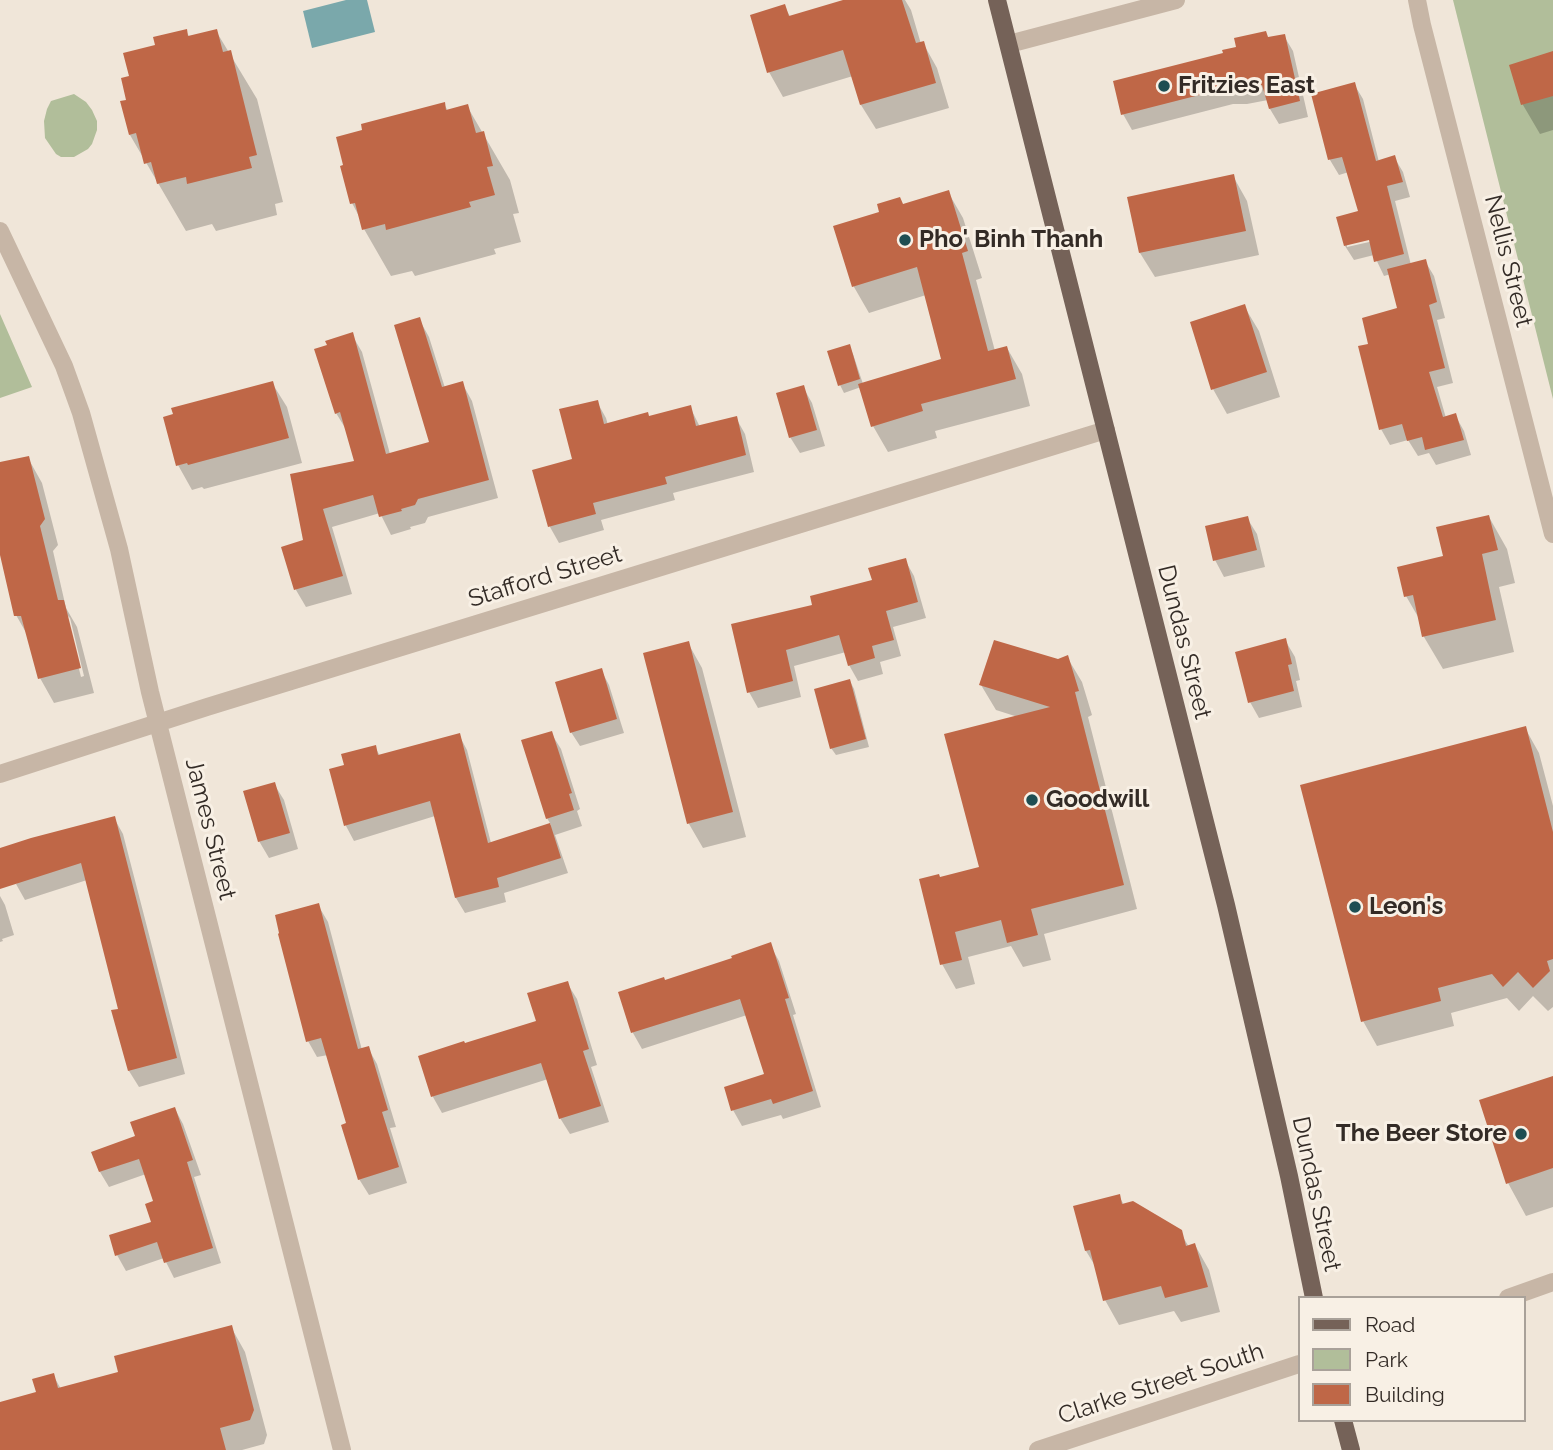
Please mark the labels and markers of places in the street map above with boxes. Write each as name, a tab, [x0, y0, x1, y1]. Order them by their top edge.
place label: Fritzies East	[1178, 72, 1315, 100]
marker: Fritzies East	[1156, 78, 1172, 94]
place label: Pho' Binh Thanh	[919, 226, 1103, 254]
marker: Pho' Binh Thanh	[897, 232, 913, 248]
place label: Goodwill	[1046, 786, 1149, 814]
marker: Goodwill	[1024, 792, 1040, 808]
place label: Leon's	[1369, 893, 1443, 921]
marker: Leon's	[1347, 899, 1363, 915]
place label: The Beer Store	[1336, 1120, 1507, 1148]
marker: The Beer Store	[1513, 1126, 1529, 1142]

